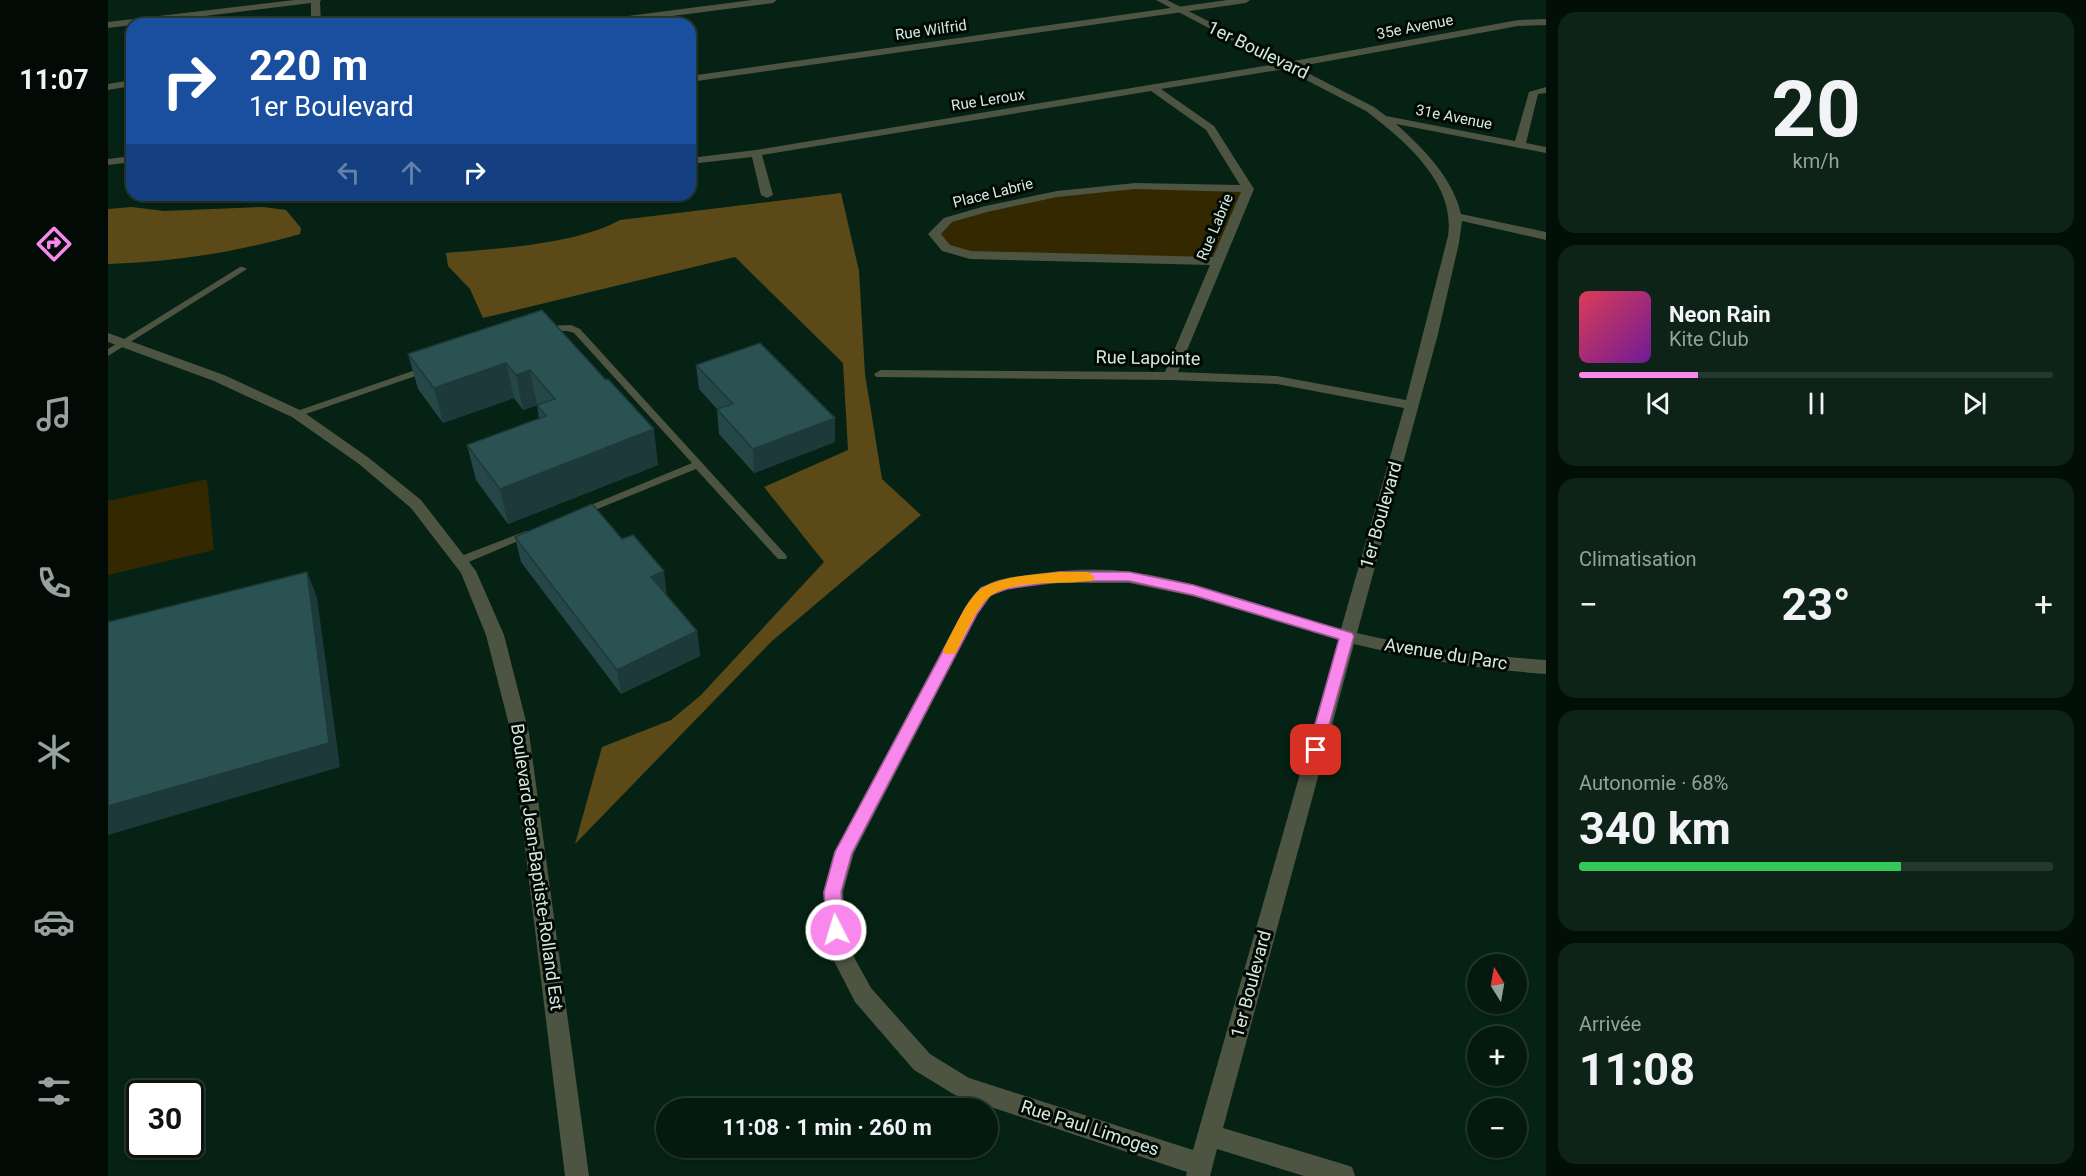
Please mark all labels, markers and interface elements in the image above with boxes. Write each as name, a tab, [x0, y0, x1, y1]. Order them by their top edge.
street label: 35e Avenue	[1375, 11, 1455, 43]
street label: Rue Wilfrid	[894, 16, 968, 44]
street label: 1er Boulevard	[1204, 16, 1312, 83]
text: 220 m	[249, 41, 368, 90]
icon: right	[150, 42, 228, 120]
text: 11:07	[19, 64, 89, 96]
text: 20	[1771, 64, 1861, 155]
street label: Rue Leroux	[950, 85, 1027, 115]
text: 1er Boulevard	[249, 91, 414, 123]
street label: 31e Avenue	[1414, 101, 1494, 133]
text: km/h	[1793, 149, 1839, 173]
icon: left	[332, 156, 365, 189]
icon: ahead	[395, 156, 428, 189]
icon: right	[458, 156, 491, 189]
street label: Place Labrie	[951, 174, 1035, 212]
street label: Rue Labrie	[1193, 191, 1237, 263]
icon: directions	[33, 223, 75, 265]
text: Neon Rain	[1669, 302, 1771, 327]
text: Kite Club	[1669, 327, 1749, 351]
street label: Rue Lapointe	[1096, 346, 1201, 369]
icon: previous	[1642, 387, 1675, 420]
icon: pause	[1800, 387, 1833, 420]
icon: next	[1958, 387, 1991, 420]
icon: music	[33, 393, 75, 435]
street label: 1er Boulevard	[1355, 459, 1406, 571]
text: Climatisation	[1579, 547, 1697, 571]
icon: phone	[33, 562, 75, 604]
text: 23°	[1781, 578, 1851, 631]
text: −	[1579, 585, 1598, 624]
text: +	[2034, 585, 2053, 624]
street label: Avenue du Parc	[1383, 633, 1509, 674]
street label: Boulevard Jean-Baptiste-Rolland Est	[507, 722, 568, 1012]
pin	[1290, 724, 1341, 775]
icon: climate	[33, 731, 75, 773]
icon: arrive	[1299, 733, 1332, 766]
text: Autonomie · 68%	[1579, 771, 1728, 795]
text: 340 km	[1579, 802, 1731, 855]
position arrow	[804, 898, 868, 962]
icon: car	[33, 901, 75, 943]
street label: 1er Boulevard	[1226, 928, 1275, 1040]
north arrow	[1467, 954, 1527, 1014]
map controls	[1467, 954, 1527, 1158]
text: Arrivée	[1579, 1012, 1641, 1036]
button: +	[1467, 1026, 1527, 1086]
text: 11:08	[1579, 1043, 1695, 1096]
icon: filters	[33, 1070, 75, 1112]
speed limit sign: 30	[126, 1080, 204, 1158]
street label: Rue Paul Limoges	[1018, 1095, 1162, 1160]
button: −	[1467, 1098, 1527, 1158]
text: 11:08 · 1 min · 260 m	[722, 1115, 932, 1140]

